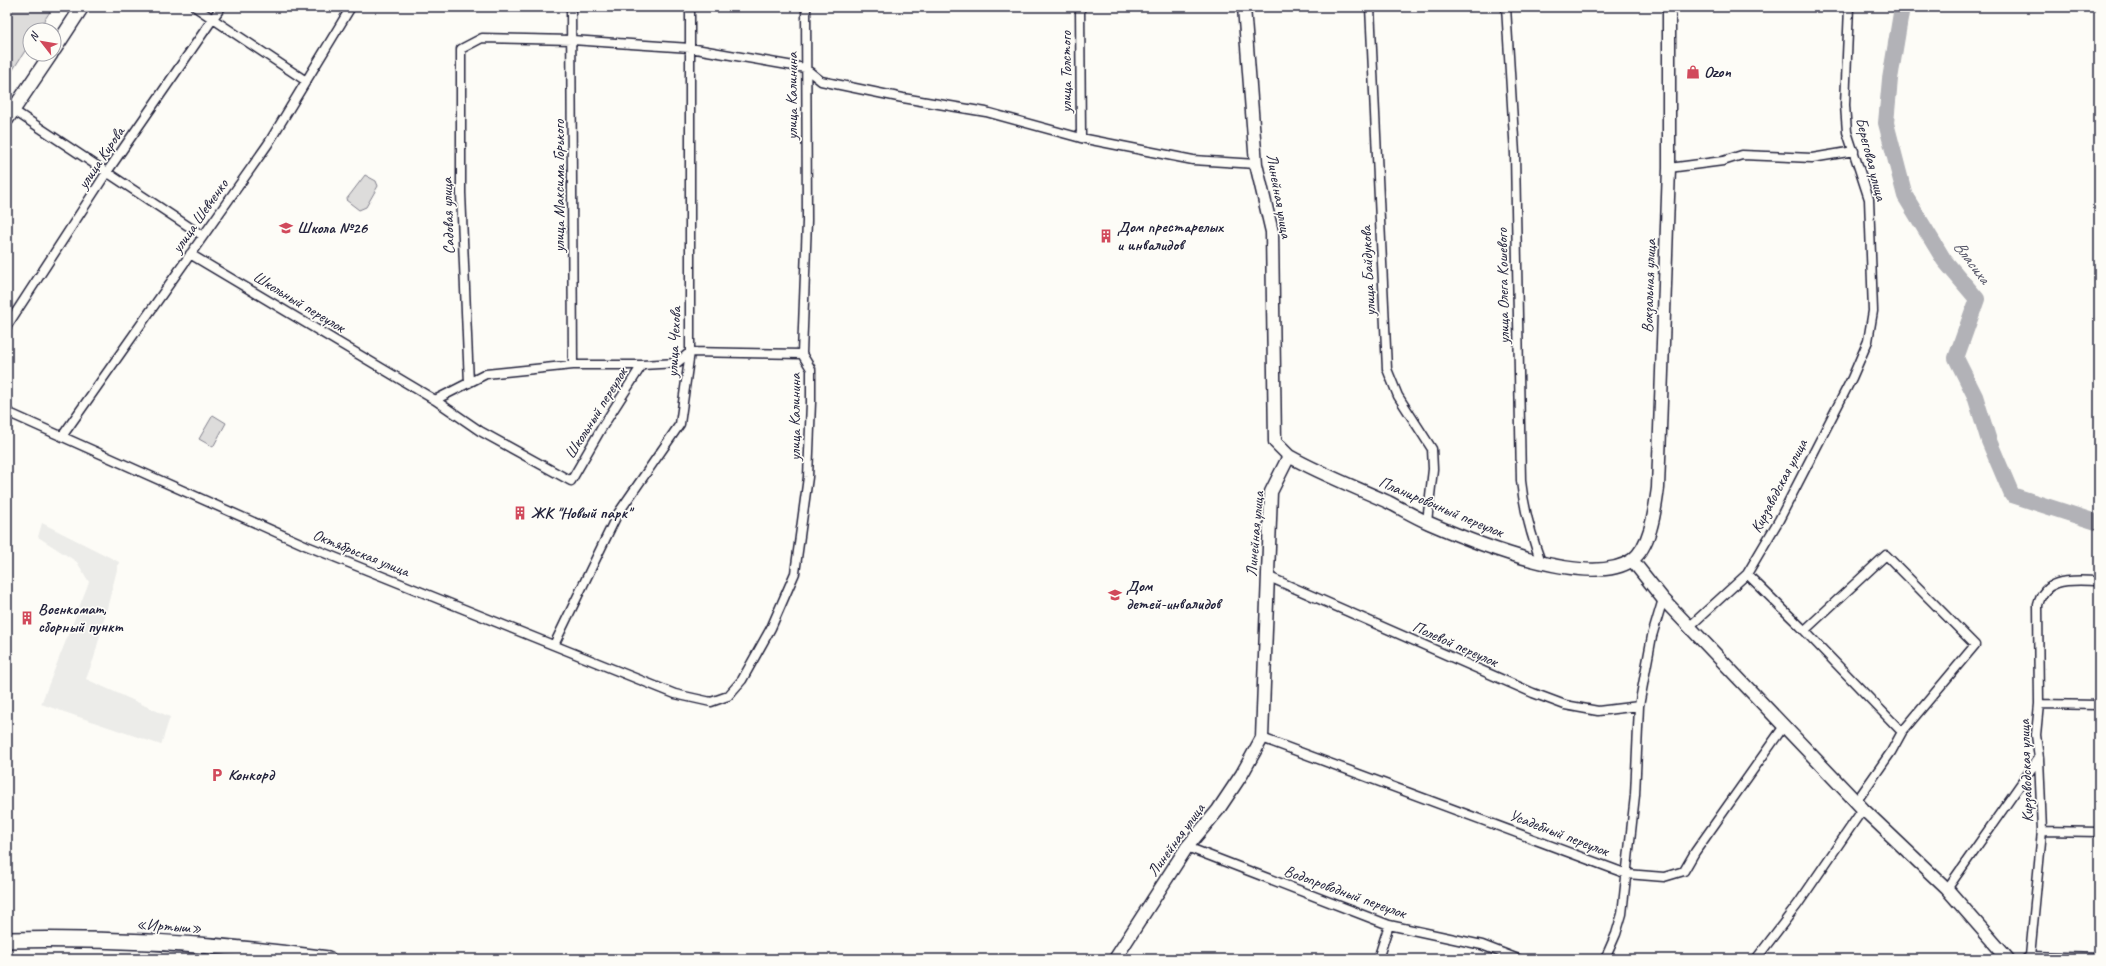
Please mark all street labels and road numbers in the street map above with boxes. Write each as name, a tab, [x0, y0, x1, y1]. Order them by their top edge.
street label: улица Толстого	[1056, 30, 1076, 114]
street label: улица Калинина	[782, 51, 802, 141]
street label: Береговая улица	[1851, 115, 1891, 204]
street label: улица Максима Горького	[549, 118, 569, 253]
street label: улица Кирова	[72, 122, 130, 194]
street label: Линейная улица	[1262, 152, 1297, 241]
street label: улица Шевченко	[167, 174, 233, 258]
street label: Садовая улица	[437, 176, 459, 255]
street label: улица Байдукова	[1356, 224, 1380, 318]
street label: улица Олега Кошевого	[1492, 227, 1514, 345]
street label: Вокзальная улица	[1637, 238, 1661, 333]
street label: Школьный переулок	[249, 267, 350, 338]
street label: улица Чехова	[662, 305, 686, 379]
street label: Школьный переулок	[560, 362, 633, 462]
street label: улица Калинина	[785, 372, 805, 462]
street label: Кирзаводская улица	[1746, 434, 1813, 536]
street label: Планировочный переулок	[1376, 472, 1508, 543]
street label: Линейная улица	[1241, 489, 1269, 577]
street label: Октябрьская улица	[310, 525, 413, 582]
street label: Полевой переулок	[1409, 616, 1503, 672]
street label: Кирзаводская улица	[2014, 718, 2038, 823]
street label: Линейная улица	[1143, 798, 1210, 880]
street label: Усадебный переулок	[1507, 805, 1613, 862]
street label: Водопроводный переулок	[1281, 861, 1411, 924]
street label: «Иртыш»	[136, 914, 202, 938]

